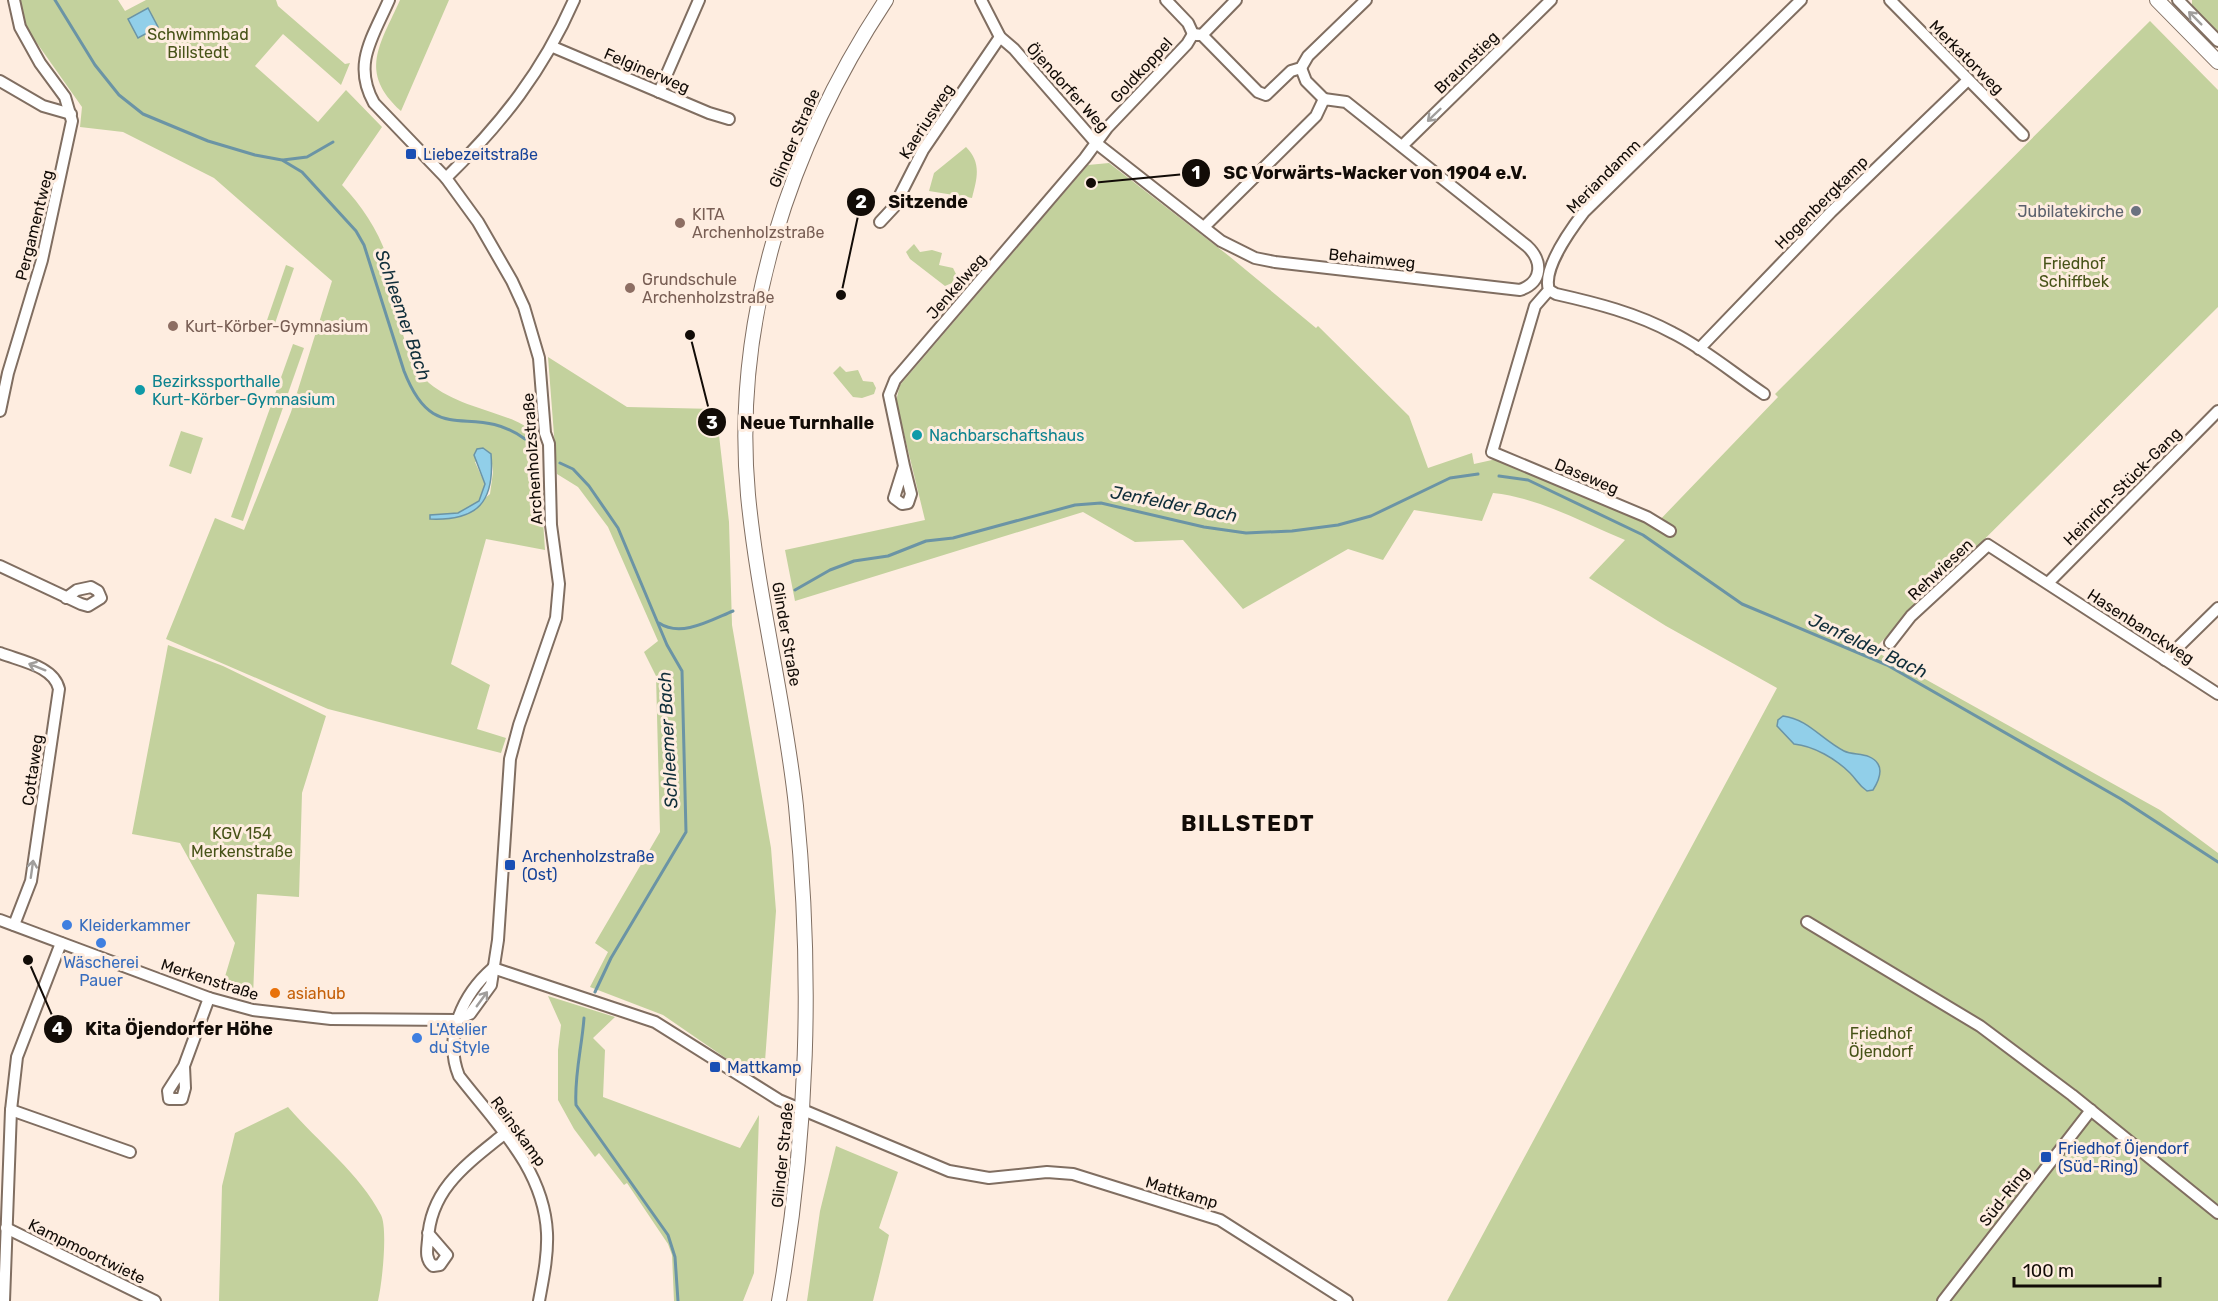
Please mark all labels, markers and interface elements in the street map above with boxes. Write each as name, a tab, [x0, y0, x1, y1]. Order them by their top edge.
one-way arrow	[2188, 10, 2203, 25]
street label: Merkatorweg	[1926, 16, 2008, 98]
park label: Schwimmbad Billstedt	[147, 25, 249, 62]
street label: Braunstieg	[1430, 27, 1502, 98]
street label: Goldkoppel	[1106, 34, 1176, 107]
street label: Öjendorfer Weg	[1023, 39, 1113, 136]
street label: Felginerweg	[601, 44, 693, 97]
street label: Kaeriusweg	[895, 80, 958, 162]
street label: Glinder Straße	[765, 86, 824, 191]
one-way arrow	[1427, 107, 1442, 122]
street label: Meriandamm	[1562, 135, 1644, 217]
place label: Liebezeitstraße	[423, 145, 538, 164]
marker: Liebezeitstraße	[404, 147, 418, 161]
street label: Hogenbergkamp	[1771, 152, 1872, 253]
callout: SC Vorwärts-Wacker von 1904 e.V.	[1181, 155, 1540, 191]
text: 1	[1192, 162, 1200, 184]
text: SC Vorwärts-Wacker von 1904 e.V.	[1223, 162, 1527, 184]
street label: Pergamentweg	[12, 168, 57, 283]
callout: Sitzende	[846, 184, 980, 220]
text: 2	[855, 191, 867, 213]
text: Sitzende	[888, 191, 968, 213]
place label: Jubilatekirche	[2017, 202, 2124, 221]
marker: Jubilatekirche	[2129, 204, 2143, 218]
place label: KITA Archenholzstraße	[692, 205, 824, 242]
marker: KITA Archenholzstraße	[673, 216, 687, 230]
street label: Behaimweg	[1328, 244, 1416, 273]
water label: Schleemer Bach	[370, 247, 436, 383]
street label: Jenkelweg	[923, 250, 990, 323]
park label: Friedhof Schiffbek	[2039, 254, 2110, 291]
place label: Grundschule Archenholzstraße	[642, 270, 774, 307]
marker: Grundschule Archenholzstraße	[623, 281, 637, 295]
place label: Kurt-Körber-Gymnasium	[185, 317, 368, 336]
marker: Kurt-Körber-Gymnasium	[166, 319, 180, 333]
place label: Bezirkssporthalle Kurt-Körber-Gymnasium	[152, 372, 335, 409]
marker: Bezirkssporthalle Kurt-Körber-Gymnasium	[133, 383, 147, 397]
street label: Archenholzstraße	[518, 392, 547, 526]
callout: Neue Turnhalle	[697, 404, 886, 440]
text: 3	[706, 412, 718, 434]
text: Neue Turnhalle	[740, 412, 874, 434]
street label: Heinrich-Stück-Gang	[2059, 423, 2185, 549]
place label: Nachbarschaftshaus	[929, 426, 1084, 445]
marker: Nachbarschaftshaus	[910, 428, 924, 442]
street label: Daseweg	[1552, 454, 1622, 498]
water label: Jenfelder Bach	[1109, 481, 1239, 527]
street label: Rehwiesen	[1904, 535, 1977, 604]
street label: Glinder Straße	[768, 580, 805, 688]
street label: Hasenbanckweg	[2084, 585, 2198, 668]
water label: Jenfelder Bach	[1805, 609, 1931, 683]
one-way arrow	[28, 661, 47, 672]
water label: Schleemer Bach	[653, 671, 683, 809]
street label: Cottaweg	[18, 733, 47, 807]
district label: BILLSTEDT	[1181, 810, 1315, 837]
park label: KGV 154 Merkenstraße	[191, 824, 293, 861]
place label: Archenholzstraße (Ost)	[522, 847, 654, 884]
marker: Archenholzstraße (Ost)	[503, 858, 517, 872]
one-way arrow	[27, 860, 38, 880]
place label: Kleiderkammer	[79, 916, 190, 935]
marker: Kleiderkammer	[60, 918, 74, 932]
marker: Wäscherei Pauer	[94, 936, 108, 950]
place label: Wäscherei Pauer	[63, 953, 139, 990]
street label: Merkenstraße	[158, 955, 261, 1004]
place label: asiahub	[287, 984, 346, 1003]
marker: asiahub	[268, 986, 282, 1000]
one-way arrow	[475, 992, 488, 1008]
callout: Kita Öjendorfer Höhe	[43, 1011, 285, 1047]
text: 4	[52, 1018, 64, 1040]
text: Kita Öjendorfer Höhe	[85, 1018, 273, 1040]
place label: L'Atelier du Style	[429, 1020, 490, 1057]
park label: Friedhof Öjendorf	[1849, 1024, 1914, 1061]
marker: L'Atelier du Style	[410, 1031, 424, 1045]
place label: Mattkamp	[727, 1058, 802, 1077]
marker: Mattkamp	[708, 1060, 722, 1074]
street label: Reinskamp	[487, 1093, 550, 1170]
street label: Glinder Straße	[768, 1101, 797, 1209]
place label: Friedhof Öjendorf (Süd-Ring)	[2058, 1139, 2189, 1176]
marker: Friedhof Öjendorf (Süd-Ring)	[2039, 1150, 2053, 1164]
street label: Süd-Ring	[1975, 1163, 2034, 1230]
street label: Mattkamp	[1143, 1172, 1220, 1212]
street label: Kampmoortwiete	[25, 1215, 148, 1288]
scale bar	[2014, 1250, 2160, 1288]
text: 100 m	[2023, 1260, 2074, 1282]

